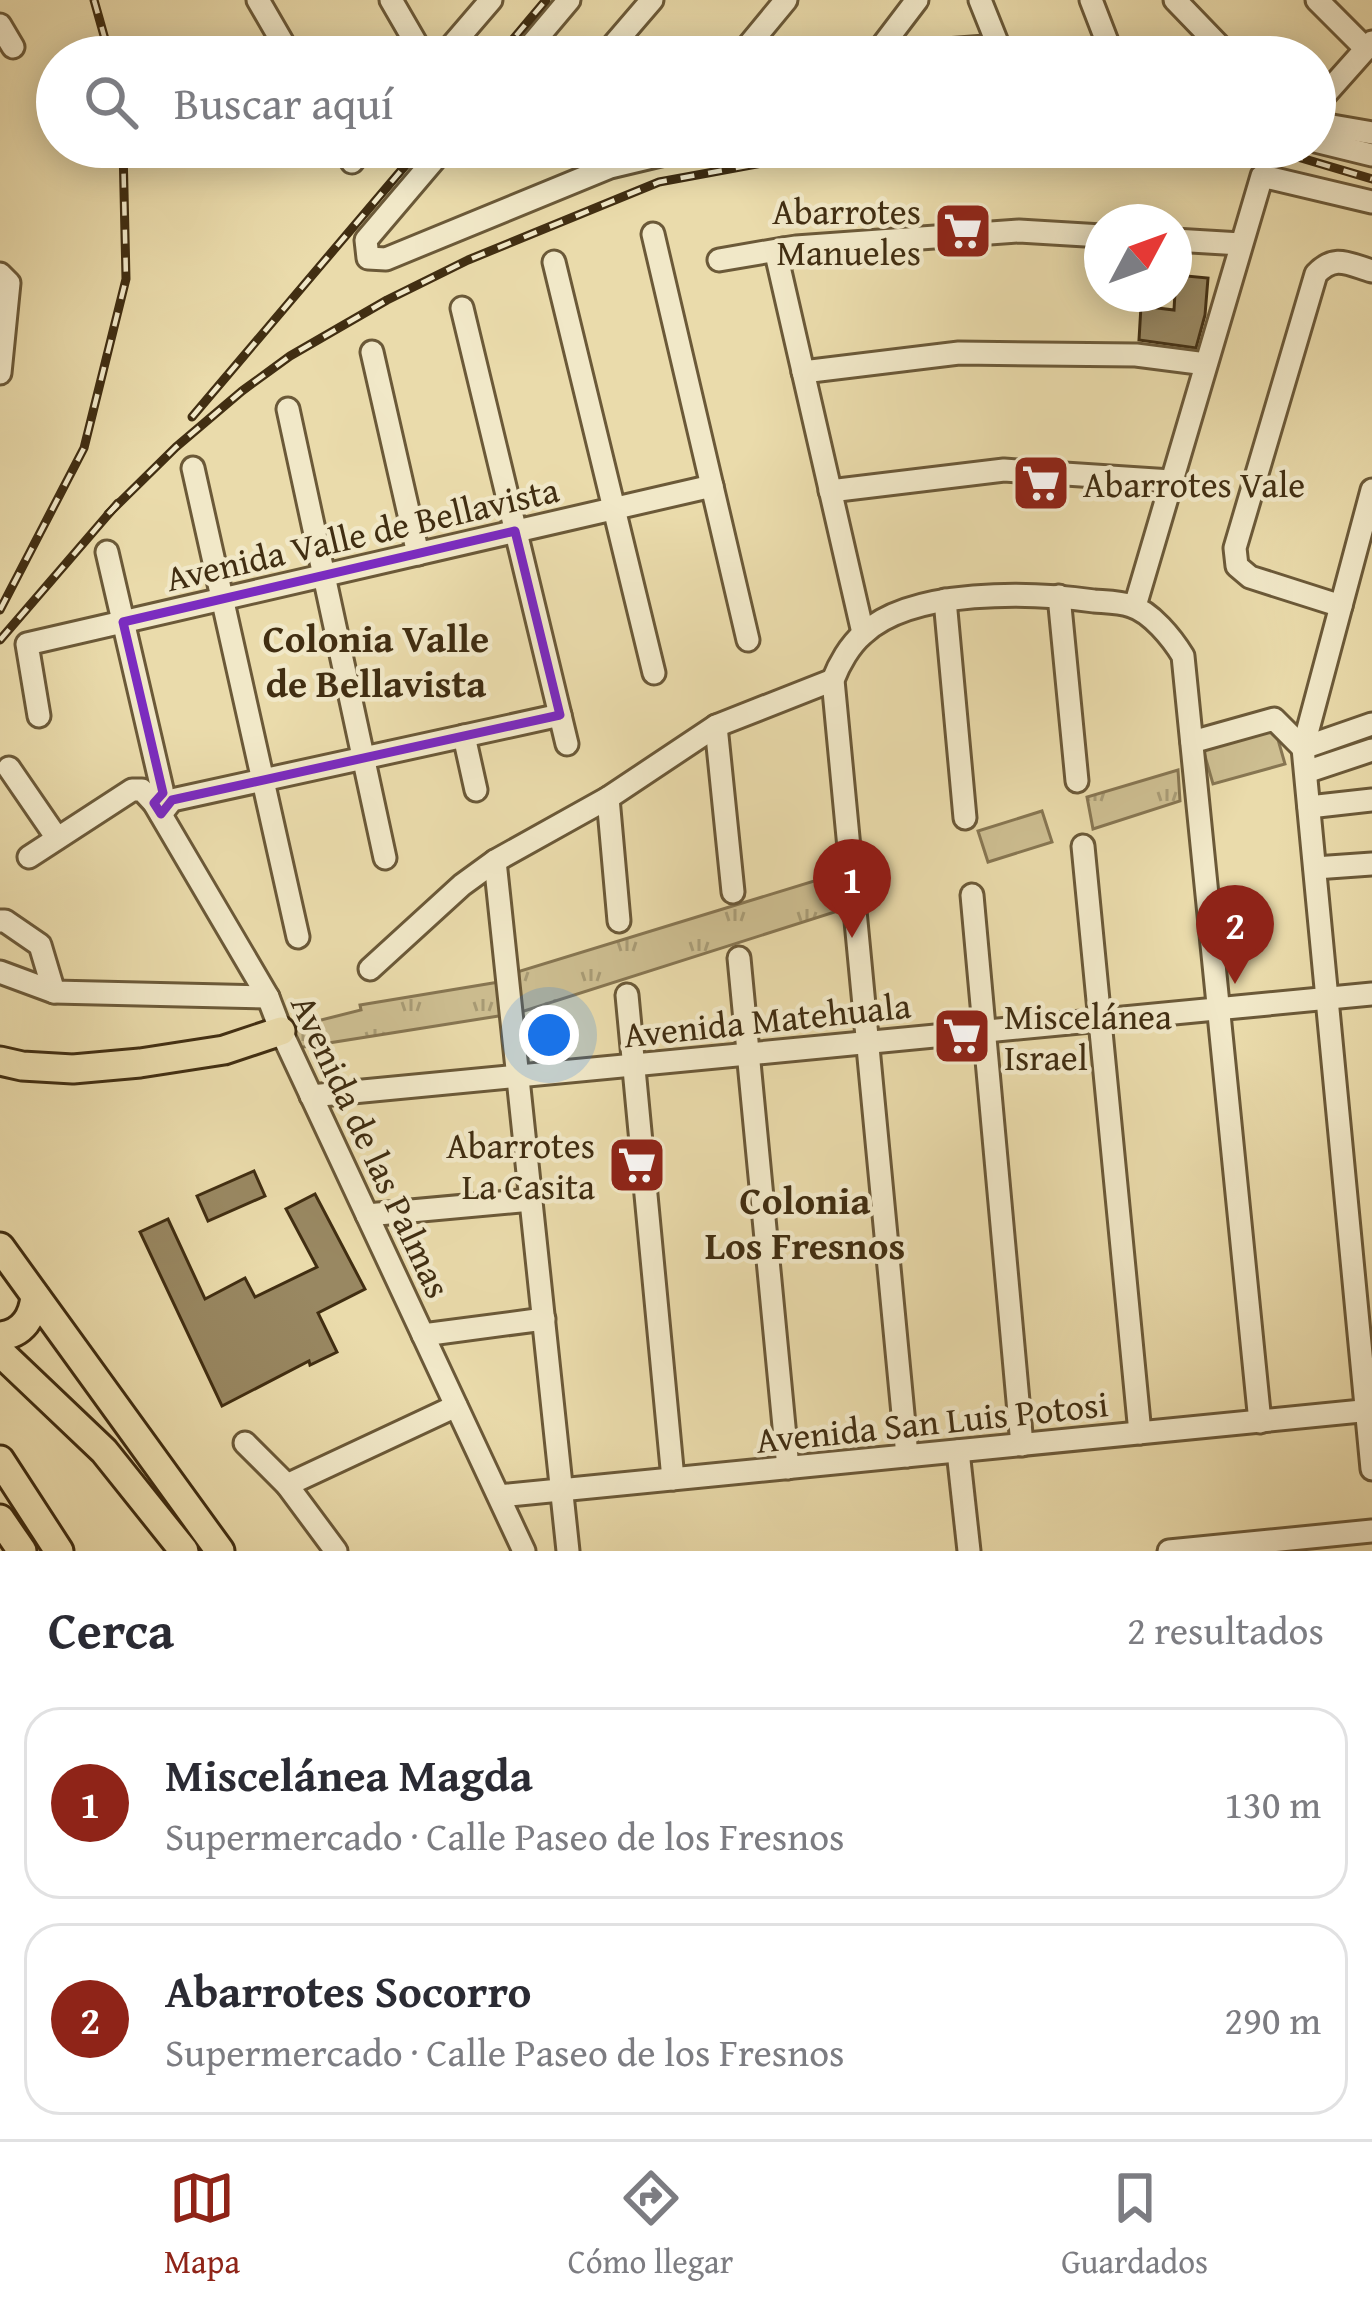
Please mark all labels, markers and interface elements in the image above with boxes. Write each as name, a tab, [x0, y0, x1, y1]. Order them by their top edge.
search box	[36, 36, 1336, 168]
icon: search	[78, 69, 144, 135]
text: Buscar aquí	[174, 70, 393, 135]
place label: Abarrotes Manueles	[772, 184, 921, 278]
supermarket icon: Abarrotes Manueles	[932, 200, 994, 262]
north arrow	[1084, 204, 1192, 312]
supermarket icon: Abarrotes Vale	[1010, 452, 1072, 514]
place label: Abarrotes Vale	[1083, 457, 1305, 510]
street label: Avenida Valle de Bellavista	[160, 462, 564, 604]
district label: Colonia Valle de Bellavista	[263, 609, 489, 711]
pin: 1	[813, 839, 891, 938]
pin: 2	[1196, 885, 1274, 984]
street label: Avenida Matehuala	[621, 978, 913, 1060]
street label: Avenida de las Palmas	[278, 986, 466, 1306]
place label: Miscelánea Israel	[1004, 989, 1172, 1083]
your location	[519, 1005, 579, 1065]
supermarket icon: Miscelánea Israel	[931, 1005, 993, 1067]
place label: Abarrotes La Casita	[446, 1118, 595, 1212]
supermarket icon: Abarrotes La Casita	[606, 1134, 668, 1196]
district label: Colonia Los Fresnos	[705, 1171, 905, 1273]
street label: Avenida San Luis Potosi	[753, 1376, 1111, 1466]
text: Cerca	[48, 1592, 174, 1667]
text: 2 resultados	[1127, 1601, 1324, 1658]
text: Miscelánea Magda	[165, 1742, 533, 1807]
text: 1	[80, 1775, 100, 1832]
text: 130 m	[1224, 1775, 1321, 1832]
text: Supermercado · Calle Paseo de los Fresnos	[165, 1807, 845, 1864]
text: Abarrotes Socorro	[165, 1958, 531, 2023]
text: 2	[80, 1991, 100, 2048]
text: 290 m	[1224, 1991, 1321, 2048]
text: Supermercado · Calle Paseo de los Fresnos	[165, 2023, 845, 2080]
tab: Mapa	[164, 2165, 240, 2285]
tab: Cómo llegar	[568, 2165, 733, 2285]
tab: Guardados	[1061, 2165, 1208, 2285]

